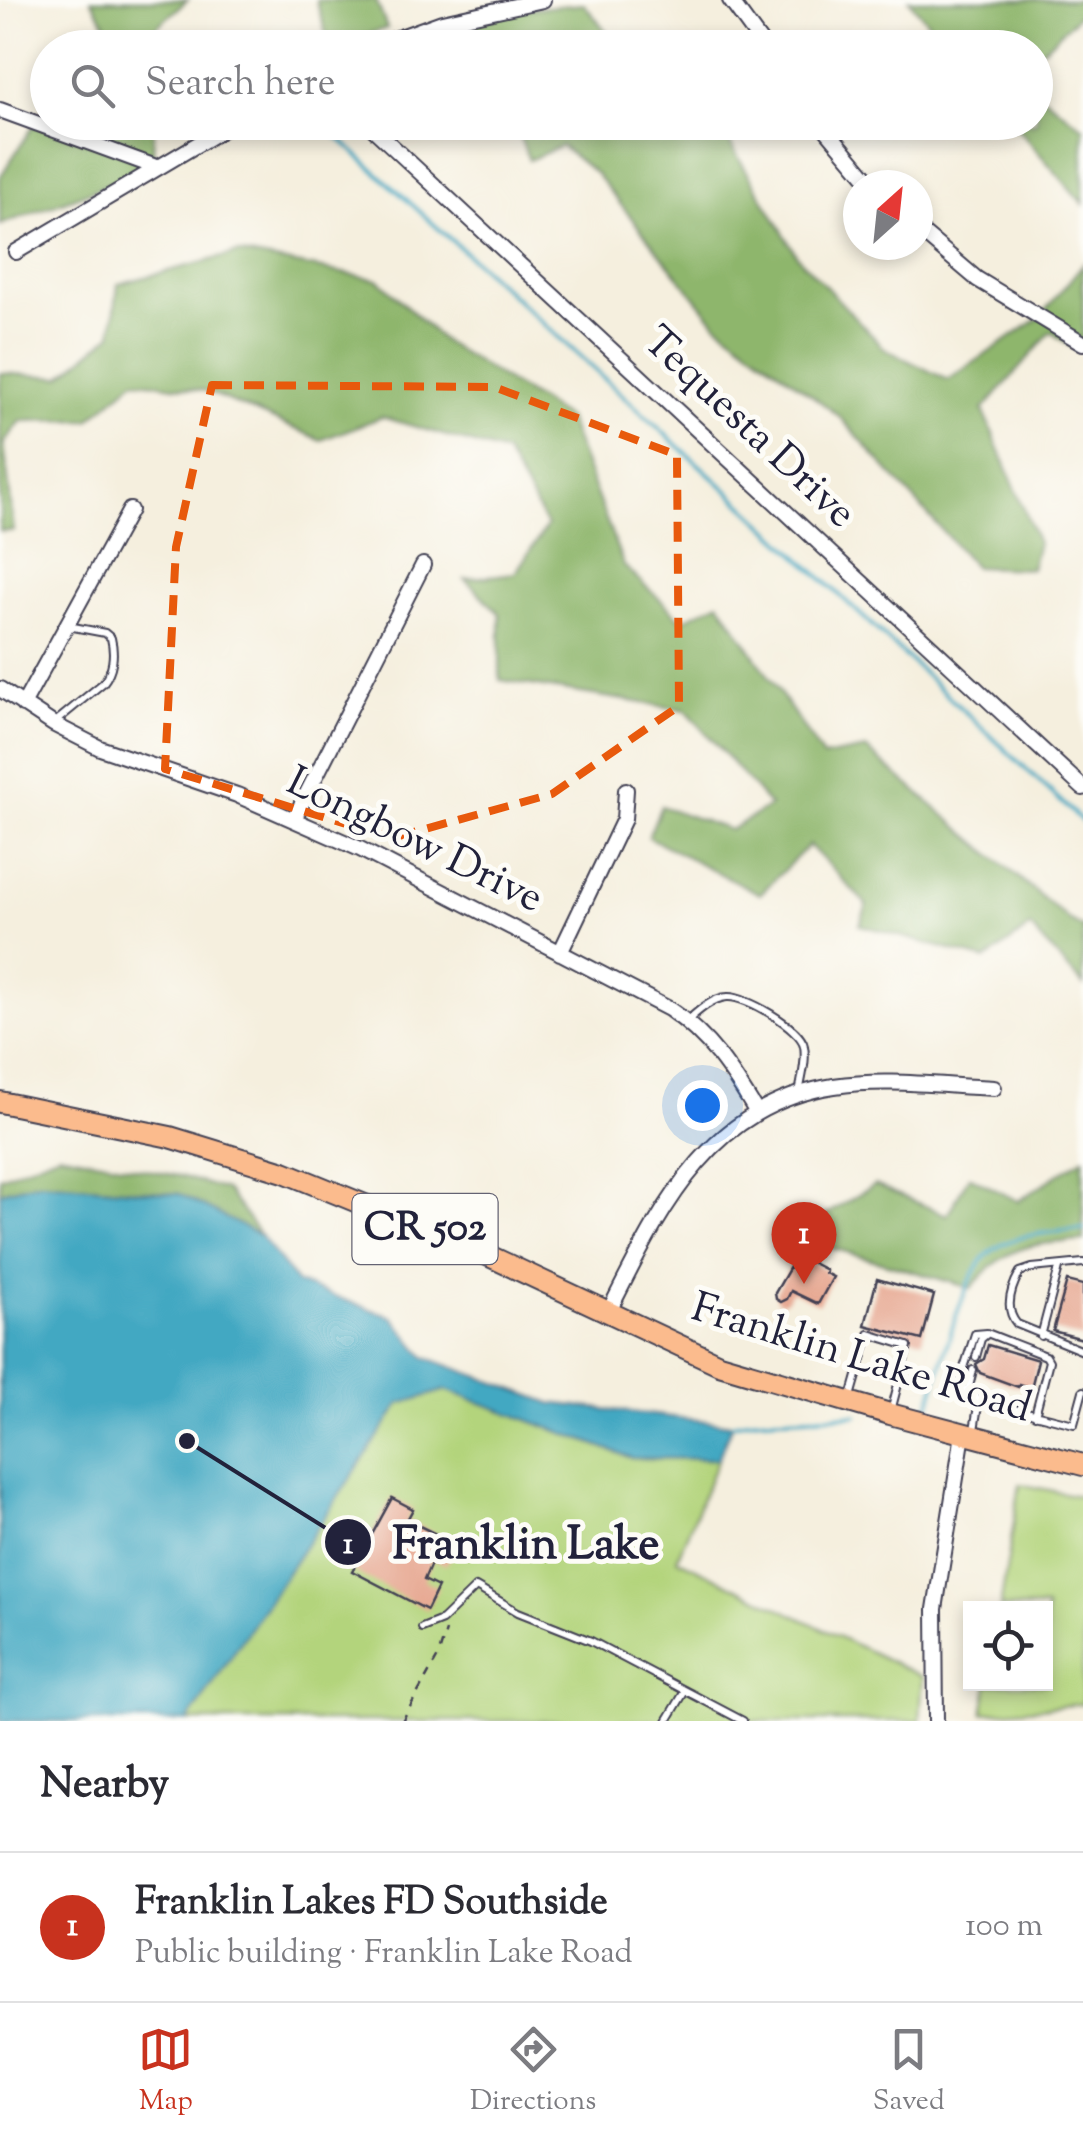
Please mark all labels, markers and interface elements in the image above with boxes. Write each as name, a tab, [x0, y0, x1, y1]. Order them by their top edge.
search box	[30, 30, 1053, 140]
icon: search	[65, 58, 120, 113]
text: Search here	[145, 58, 336, 112]
north arrow	[843, 170, 933, 260]
street label: Tequesta Drive	[628, 314, 868, 544]
street label: Longbow Drive	[275, 754, 553, 930]
your location	[677, 1080, 728, 1131]
road number: CR 502	[352, 1194, 498, 1264]
pin: 1	[772, 1202, 836, 1284]
street label: Franklin Lake Road	[684, 1280, 1038, 1440]
callout: Franklin Lake	[323, 1505, 680, 1580]
text: Franklin Lake	[392, 1515, 660, 1580]
text: 1	[343, 1524, 354, 1567]
map controls	[963, 1601, 1053, 1691]
button: locate	[963, 1601, 1053, 1691]
text: Nearby	[40, 1756, 169, 1816]
text: Franklin Lakes FD Southside	[135, 1877, 608, 1931]
text: 1	[67, 1904, 78, 1950]
text: 100 m	[965, 1904, 1043, 1950]
text: Public building · Franklin Lake Road	[135, 1931, 633, 1977]
tab: Map	[138, 2022, 193, 2122]
tab: Directions	[470, 2022, 596, 2122]
tab: Saved	[873, 2022, 945, 2122]

